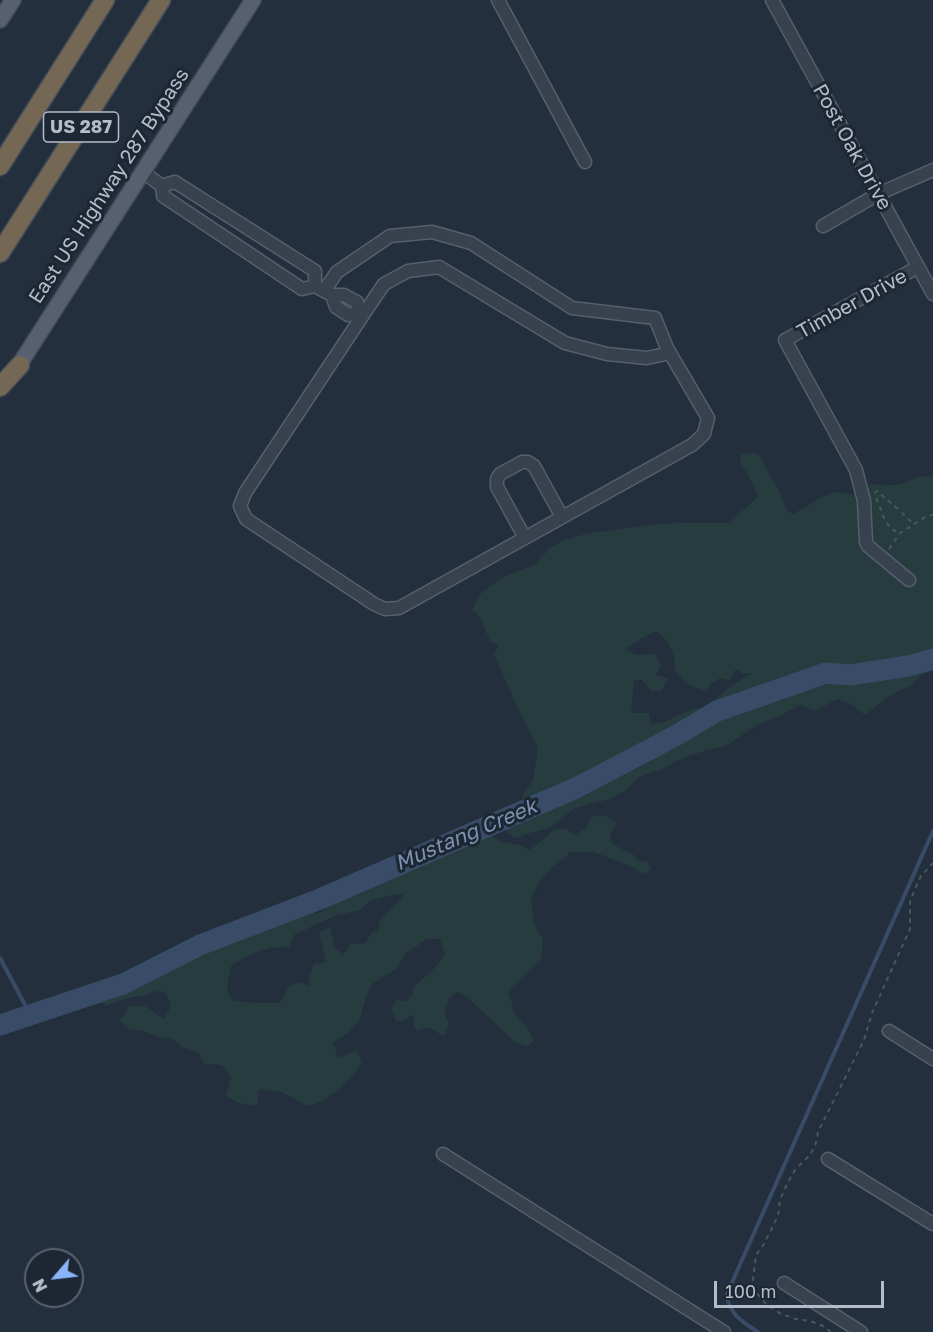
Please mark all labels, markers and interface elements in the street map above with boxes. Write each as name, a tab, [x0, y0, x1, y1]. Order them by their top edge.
street label: East US Highway 287 Bypass	[24, 64, 194, 308]
street label: Post Oak Drive	[807, 80, 897, 214]
road number: US 287	[44, 112, 118, 142]
street label: Timber Drive	[793, 264, 911, 344]
water label: Mustang Creek	[391, 794, 541, 876]
north arrow	[24, 1248, 84, 1308]
scale bar	[717, 1269, 886, 1307]
text: N	[28, 1275, 52, 1296]
text: 100 m	[725, 1280, 776, 1302]

